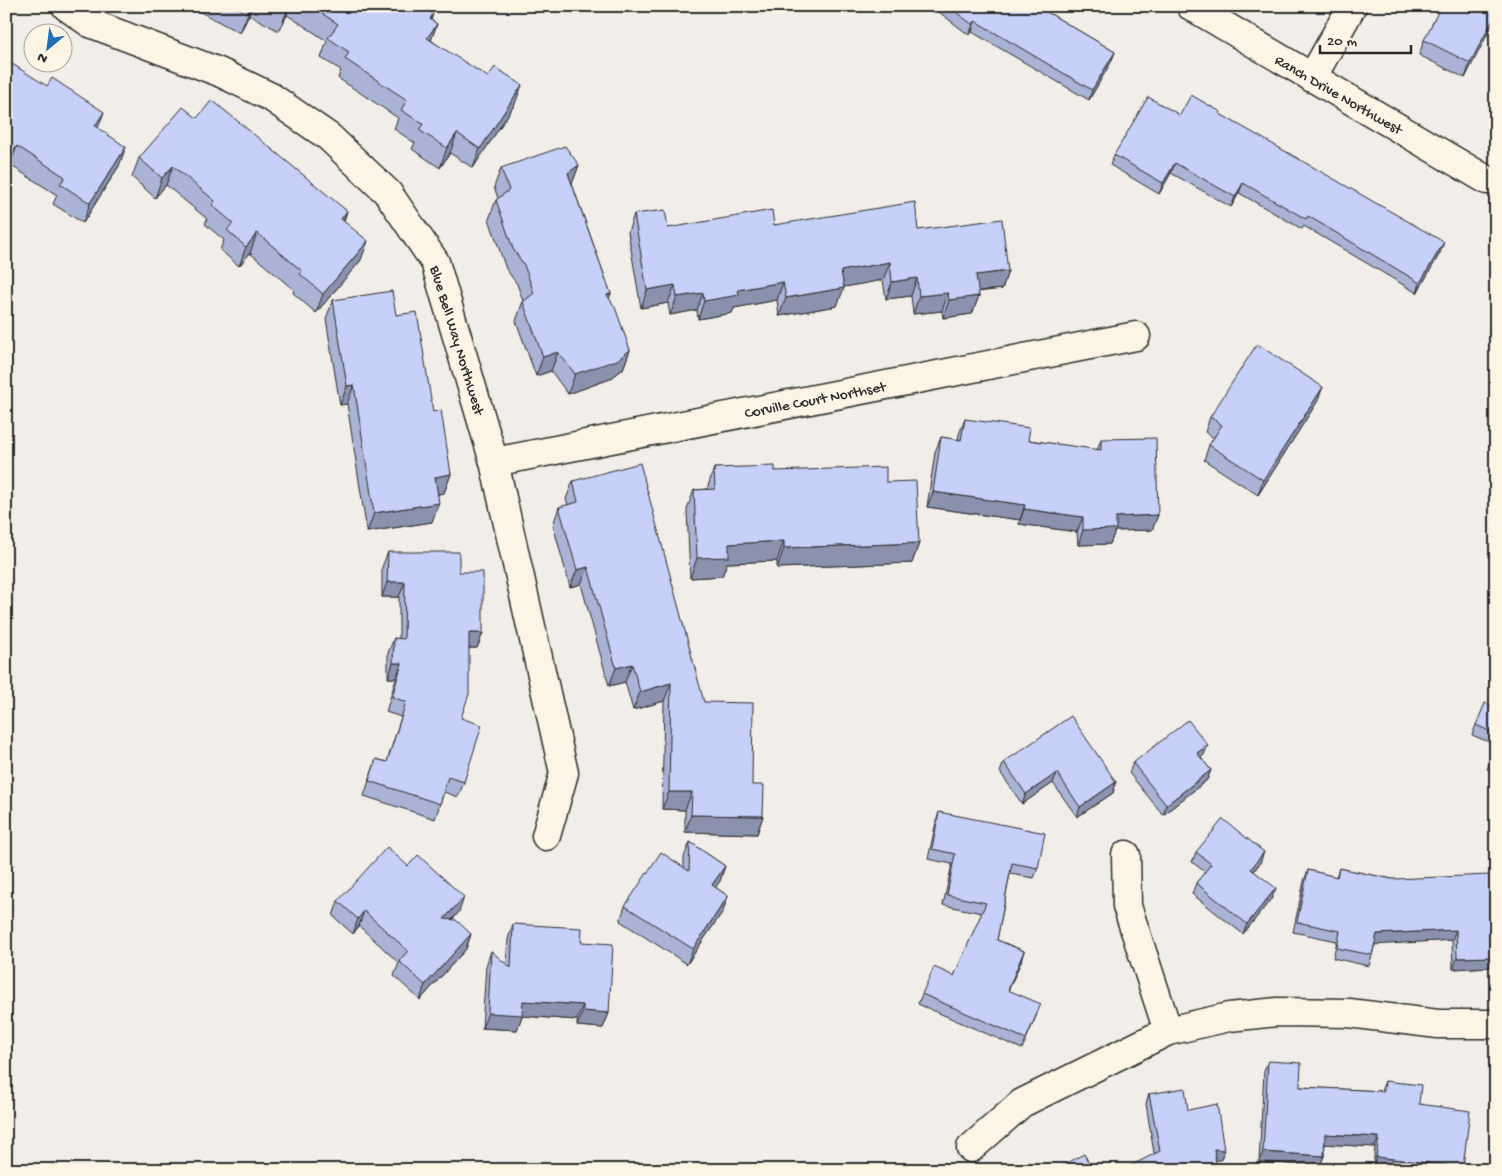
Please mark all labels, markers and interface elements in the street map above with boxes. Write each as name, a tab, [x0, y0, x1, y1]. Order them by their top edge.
north arrow	[22, 22, 72, 72]
scale bar	[1320, 22, 1411, 54]
text: 20 m	[1327, 33, 1357, 51]
text: N	[35, 48, 51, 67]
street label: Ranch Drive Northwest	[1271, 52, 1407, 141]
street label: Blue Bell Way Northwest	[425, 263, 488, 419]
street label: Corville Court Northset	[743, 378, 889, 423]

